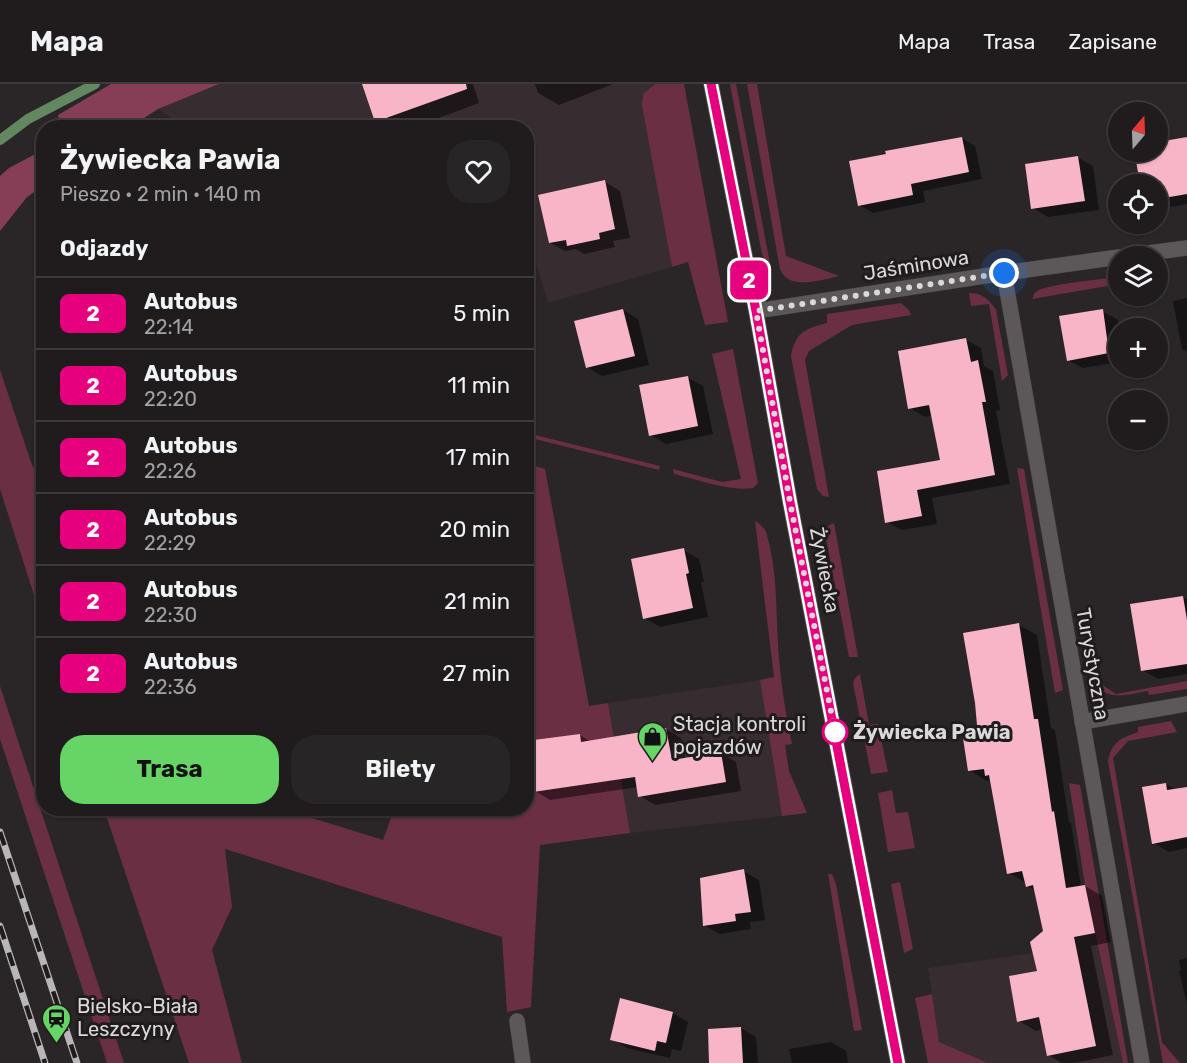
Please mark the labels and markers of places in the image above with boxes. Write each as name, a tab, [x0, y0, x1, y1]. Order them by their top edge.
place label: Stacja kontroli pojazdów	[673, 712, 806, 759]
marker: Żywiecka Pawia	[822, 719, 848, 745]
shop icon: Stacja kontroli pojazdów	[636, 720, 668, 762]
place label: Żywiecka Pawia	[853, 720, 1011, 744]
place label: Bielsko-Biała Leszczyny	[77, 994, 198, 1041]
station icon: Bielsko-Biała Leszczyny	[40, 1002, 72, 1044]

